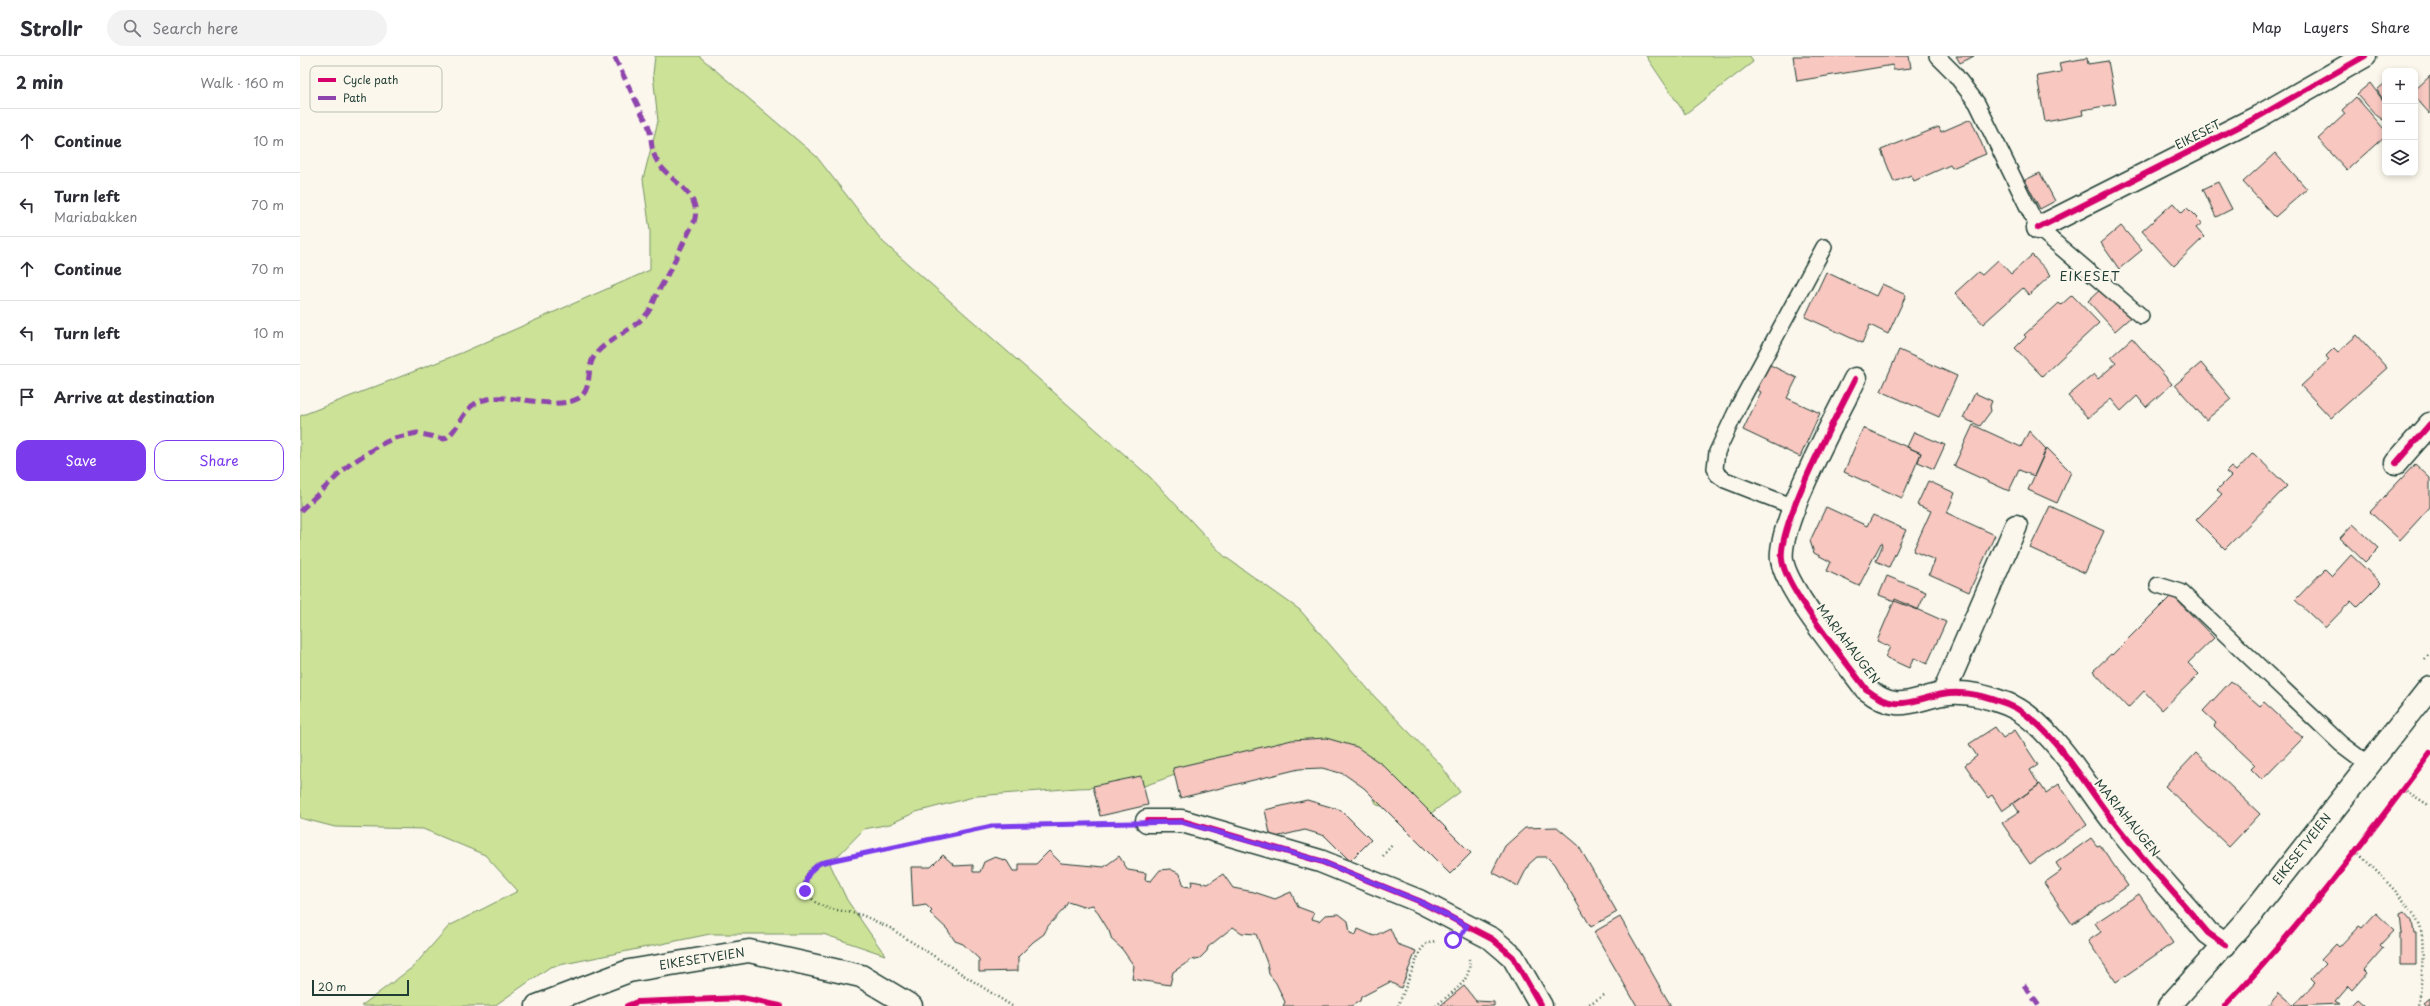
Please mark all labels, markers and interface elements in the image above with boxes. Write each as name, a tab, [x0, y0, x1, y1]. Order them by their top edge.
search box	[107, 10, 387, 46]
text: Strollr	[20, 14, 83, 42]
text: Search here	[153, 16, 238, 39]
icon: search	[121, 17, 143, 39]
text: Map	[2252, 17, 2282, 38]
text: Layers	[2304, 17, 2349, 38]
text: Share	[2371, 17, 2410, 38]
legend	[310, 66, 442, 112]
map controls	[2382, 68, 2418, 176]
button: +	[2382, 68, 2418, 104]
text: 2 min	[16, 69, 63, 95]
text: Cycle path	[343, 71, 398, 88]
text: Walk · 160 m	[201, 73, 284, 92]
text: Path	[343, 89, 367, 106]
button: −	[2382, 104, 2418, 140]
street label: EIKESET	[2171, 114, 2224, 153]
text: Continue	[54, 129, 122, 152]
icon: ahead	[16, 130, 38, 152]
text: 10 m	[254, 131, 284, 150]
button: layers	[2382, 140, 2418, 176]
text: Turn left	[54, 184, 120, 207]
icon: left	[16, 194, 38, 216]
text: 70 m	[251, 195, 284, 214]
text: Mariabakken	[54, 207, 137, 226]
text: Continue	[54, 257, 122, 280]
icon: ahead	[16, 258, 38, 280]
text: 70 m	[251, 259, 284, 278]
district label: EIKESET	[2059, 266, 2121, 285]
text: Turn left	[54, 321, 120, 344]
icon: left	[16, 322, 38, 344]
text: 10 m	[254, 323, 284, 342]
text: Arrive at destination	[54, 385, 215, 408]
icon: arrive	[16, 386, 38, 408]
button: Save	[16, 440, 146, 481]
button: Share	[154, 440, 284, 481]
street label: MARIAHAUGEN	[1813, 600, 1885, 687]
street label: MARIAHAUGEN	[2091, 775, 2165, 860]
street label: EIKESETVEIEN	[2268, 809, 2335, 888]
route end	[796, 882, 814, 900]
route start	[1444, 931, 1462, 949]
street label: EIKESETVEIEN	[658, 942, 746, 974]
scale bar	[312, 978, 409, 997]
text: 20 m	[318, 978, 346, 995]

